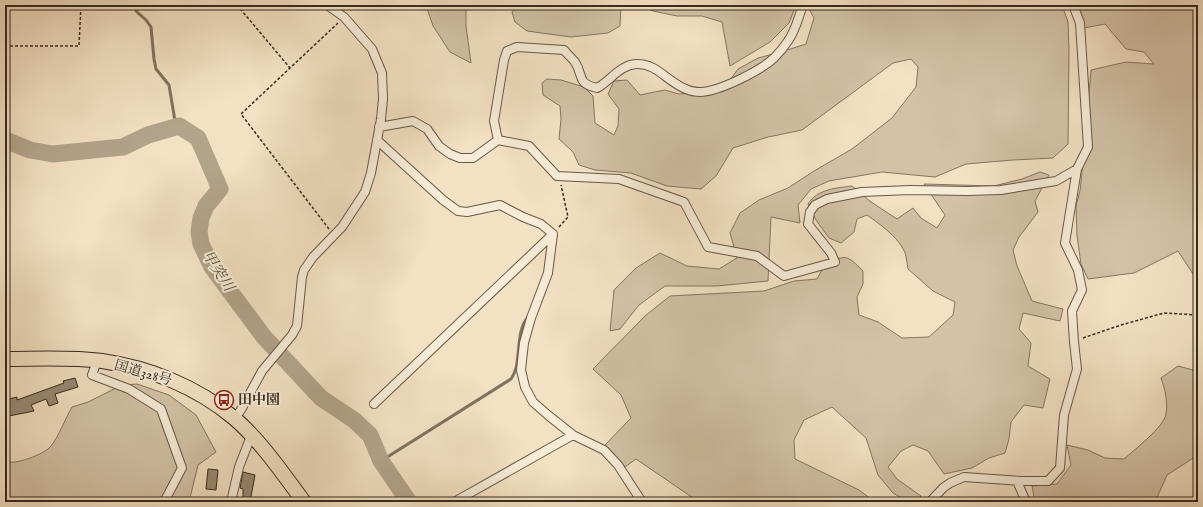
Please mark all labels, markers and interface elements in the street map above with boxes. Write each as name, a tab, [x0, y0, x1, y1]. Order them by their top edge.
water label: 甲突川	[198, 247, 239, 297]
street label: 国道328号	[112, 356, 174, 390]
bus stop icon: 田中園	[213, 389, 235, 411]
place label: 田中園	[238, 391, 280, 409]

